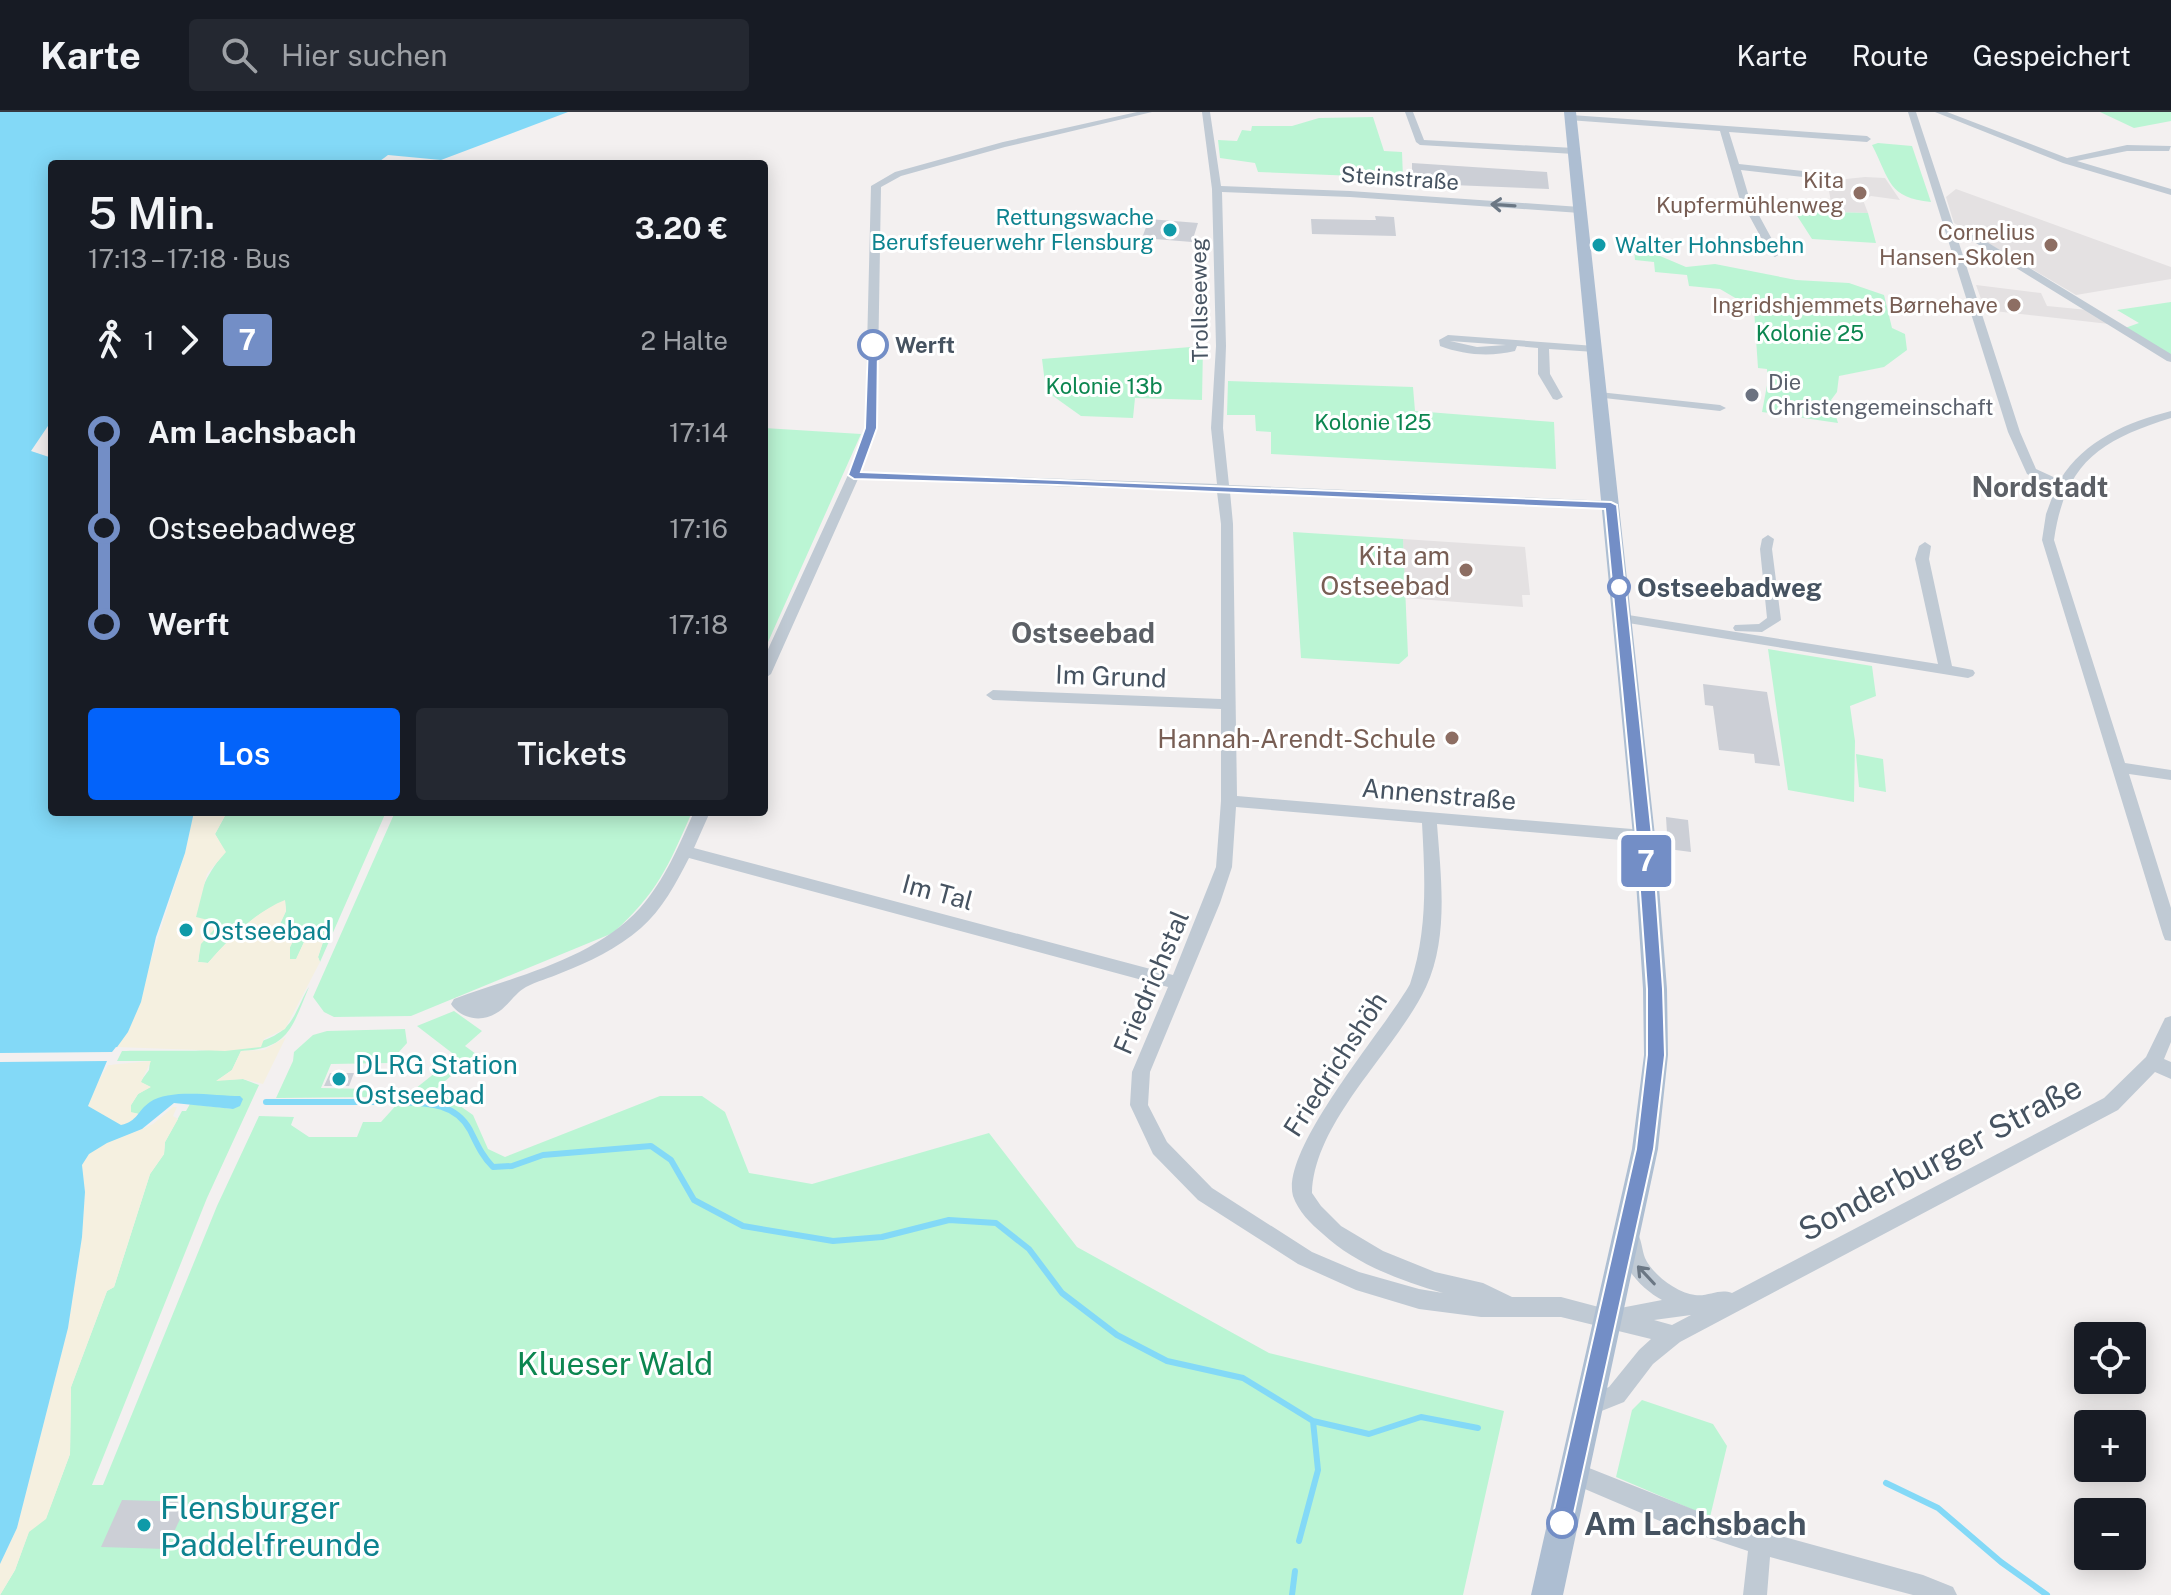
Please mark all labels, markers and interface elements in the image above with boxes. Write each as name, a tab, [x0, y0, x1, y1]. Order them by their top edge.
search box	[189, 19, 749, 91]
text: Karte	[40, 33, 141, 78]
icon: search	[217, 33, 261, 77]
text: Hier suchen	[281, 37, 448, 73]
text: Karte	[1736, 39, 1808, 72]
text: Route	[1852, 39, 1929, 72]
text: Gespeichert	[1973, 39, 2131, 72]
street label: Steinstraße	[1340, 161, 1460, 195]
place label: Kita Kupfermühlenweg	[1656, 167, 1844, 218]
marker: Kita Kupfermühlenweg	[1851, 184, 1869, 202]
text: 5 Min.	[88, 187, 215, 239]
one-way arrow	[1490, 197, 1517, 212]
place label: Rettungswache Berufsfeuerwehr Flensburg	[871, 204, 1154, 255]
text: 3.20 €	[635, 210, 728, 246]
place label: Cornelius Hansen-Skolen	[1879, 219, 2035, 270]
marker: Rettungswache Berufsfeuerwehr Flensburg	[1161, 221, 1179, 239]
place label: Walter Hohnsbehn	[1615, 232, 1804, 258]
marker: Walter Hohnsbehn	[1590, 236, 1608, 254]
marker: Cornelius Hansen-Skolen	[2042, 236, 2060, 254]
street label: Trollseeweg	[1185, 237, 1213, 363]
text: 17:13 – 17:18 · Bus	[88, 243, 291, 274]
place label: Ingridshjemmets Børnehave	[1712, 292, 1998, 318]
marker: Ingridshjemmets Børnehave	[2005, 296, 2023, 314]
icon: walk	[88, 318, 132, 362]
icon: forward	[167, 318, 211, 362]
park label: Kolonie 25	[1756, 320, 1864, 346]
text: 7	[239, 323, 256, 356]
text: 1	[144, 325, 155, 356]
text: 2 Halte	[641, 325, 728, 356]
marker: Werft	[858, 330, 888, 360]
place label: Werft	[895, 332, 955, 358]
place label: Die Christengemeinschaft	[1768, 369, 1994, 420]
park label: Kolonie 13b	[1045, 373, 1163, 399]
marker: Die Christengemeinschaft	[1743, 386, 1761, 404]
park label: Kolonie 125	[1314, 409, 1432, 435]
text: Am Lachsbach	[148, 414, 357, 450]
text: 17:14	[669, 417, 728, 448]
district label: Nordstadt	[1971, 470, 2109, 503]
text: Ostseebadweg	[148, 510, 356, 546]
text: 17:16	[669, 513, 728, 544]
place label: Kita am Ostseebad	[1320, 540, 1450, 601]
marker: Kita am Ostseebad	[1457, 561, 1475, 579]
place label: Ostseebadweg	[1637, 572, 1822, 603]
marker: Ostseebadweg	[1608, 576, 1630, 598]
text: Werft	[148, 606, 230, 642]
text: 17:18	[669, 609, 728, 640]
district label: Ostseebad	[1011, 616, 1155, 649]
street label: Im Grund	[1055, 659, 1167, 693]
button: Los	[88, 708, 400, 800]
button: Tickets	[416, 708, 728, 800]
place label: Hannah-Arendt-Schule	[1157, 723, 1436, 754]
marker: Hannah-Arendt-Schule	[1443, 729, 1461, 747]
street label: Annenstraße	[1360, 772, 1518, 816]
line badge: 7	[1620, 835, 1672, 887]
text: 7	[1637, 844, 1655, 877]
street label: Im Tal	[899, 868, 977, 916]
street label: Friedrichstal	[1107, 906, 1195, 1058]
place label: Ostseebad	[202, 915, 332, 946]
marker: Ostseebad	[177, 921, 195, 939]
street label: Friedrichshöh	[1277, 986, 1393, 1142]
place label: DLRG Station Ostseebad	[355, 1049, 518, 1110]
street label: Sonderburger Straße	[1792, 1068, 2088, 1248]
marker: DLRG Station Ostseebad	[330, 1070, 348, 1088]
one-way arrow	[1637, 1265, 1656, 1286]
map controls	[2074, 1322, 2146, 1570]
button: locate	[2074, 1322, 2146, 1394]
park label: Klueser Wald	[517, 1345, 713, 1382]
button: +	[2074, 1410, 2146, 1482]
place label: Flensburger Paddelfreunde	[160, 1489, 380, 1563]
button: −	[2074, 1498, 2146, 1570]
place label: Am Lachsbach	[1584, 1505, 1806, 1542]
marker: Am Lachsbach	[1547, 1508, 1577, 1538]
marker: Flensburger Paddelfreunde	[135, 1516, 153, 1534]

